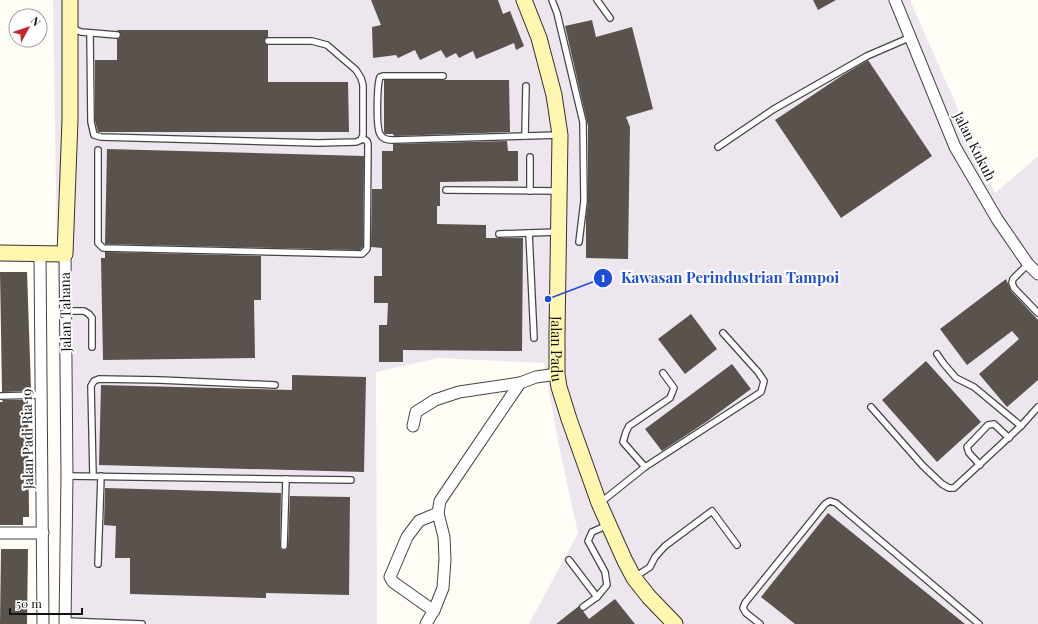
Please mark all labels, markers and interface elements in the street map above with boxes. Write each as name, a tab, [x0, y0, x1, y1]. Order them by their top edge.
north arrow	[8, 8, 48, 48]
text: N	[28, 13, 44, 29]
street label: Jalan Kukuh	[949, 107, 1001, 185]
callout: Kawasan Perindustrian Tampoi	[593, 265, 847, 292]
text: Kawasan Perindustrian Tampoi	[621, 267, 839, 287]
text: 1	[601, 269, 606, 285]
street label: Jalan Tahana	[55, 272, 75, 353]
street label: Jalan Padu	[548, 315, 568, 383]
street label: Jalan Padi Ria 19	[17, 389, 37, 490]
scale bar	[10, 590, 82, 616]
text: 50 m	[16, 595, 42, 611]

